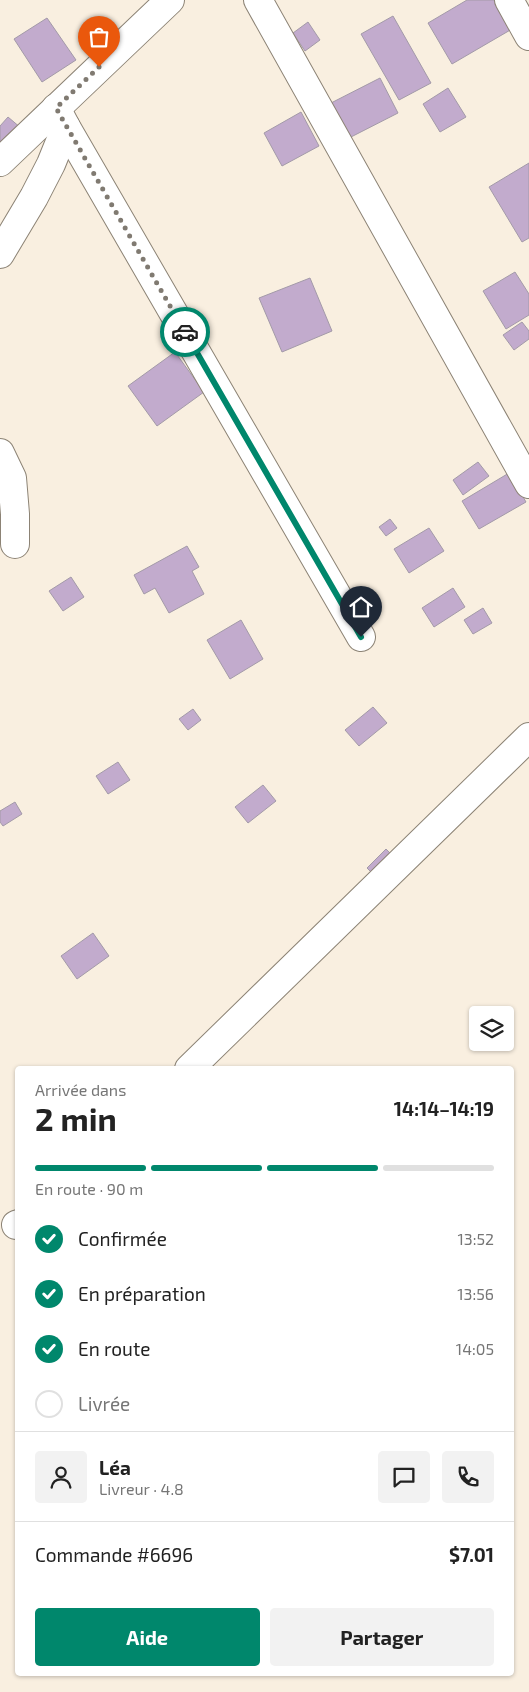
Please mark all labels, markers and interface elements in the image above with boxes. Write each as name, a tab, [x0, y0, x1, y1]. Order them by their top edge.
pin	[78, 16, 120, 67]
icon: bag	[85, 23, 113, 51]
courier	[160, 307, 210, 357]
icon: car	[171, 318, 199, 346]
pin	[340, 586, 382, 637]
icon: home	[347, 593, 375, 621]
map controls	[469, 1006, 514, 1051]
button: layers	[469, 1006, 514, 1051]
text: Arrivée dans	[35, 1080, 126, 1099]
text: 14:14–14:19	[394, 1097, 494, 1120]
text: 2 min	[35, 1099, 117, 1137]
text: En route · 90 m	[35, 1179, 143, 1198]
icon: check	[35, 1225, 63, 1253]
text: Confirmée	[78, 1227, 167, 1250]
text: 13:52	[457, 1229, 494, 1248]
icon: check	[35, 1280, 63, 1308]
text: En préparation	[78, 1282, 206, 1305]
text: 13:56	[457, 1284, 494, 1303]
icon: check	[35, 1335, 63, 1363]
text: En route	[78, 1337, 150, 1360]
text: 14:05	[456, 1339, 494, 1358]
text: Livrée	[78, 1392, 130, 1415]
button: person	[35, 1451, 87, 1503]
button: chat	[378, 1451, 430, 1503]
button: phone	[442, 1451, 494, 1503]
text: Léa	[99, 1456, 131, 1479]
text: Livreur · 4.8	[99, 1479, 184, 1498]
text: Commande #6696	[35, 1543, 193, 1566]
text: $7.01	[449, 1543, 494, 1566]
button: Aide	[35, 1608, 260, 1666]
button: Partager	[270, 1608, 494, 1666]

